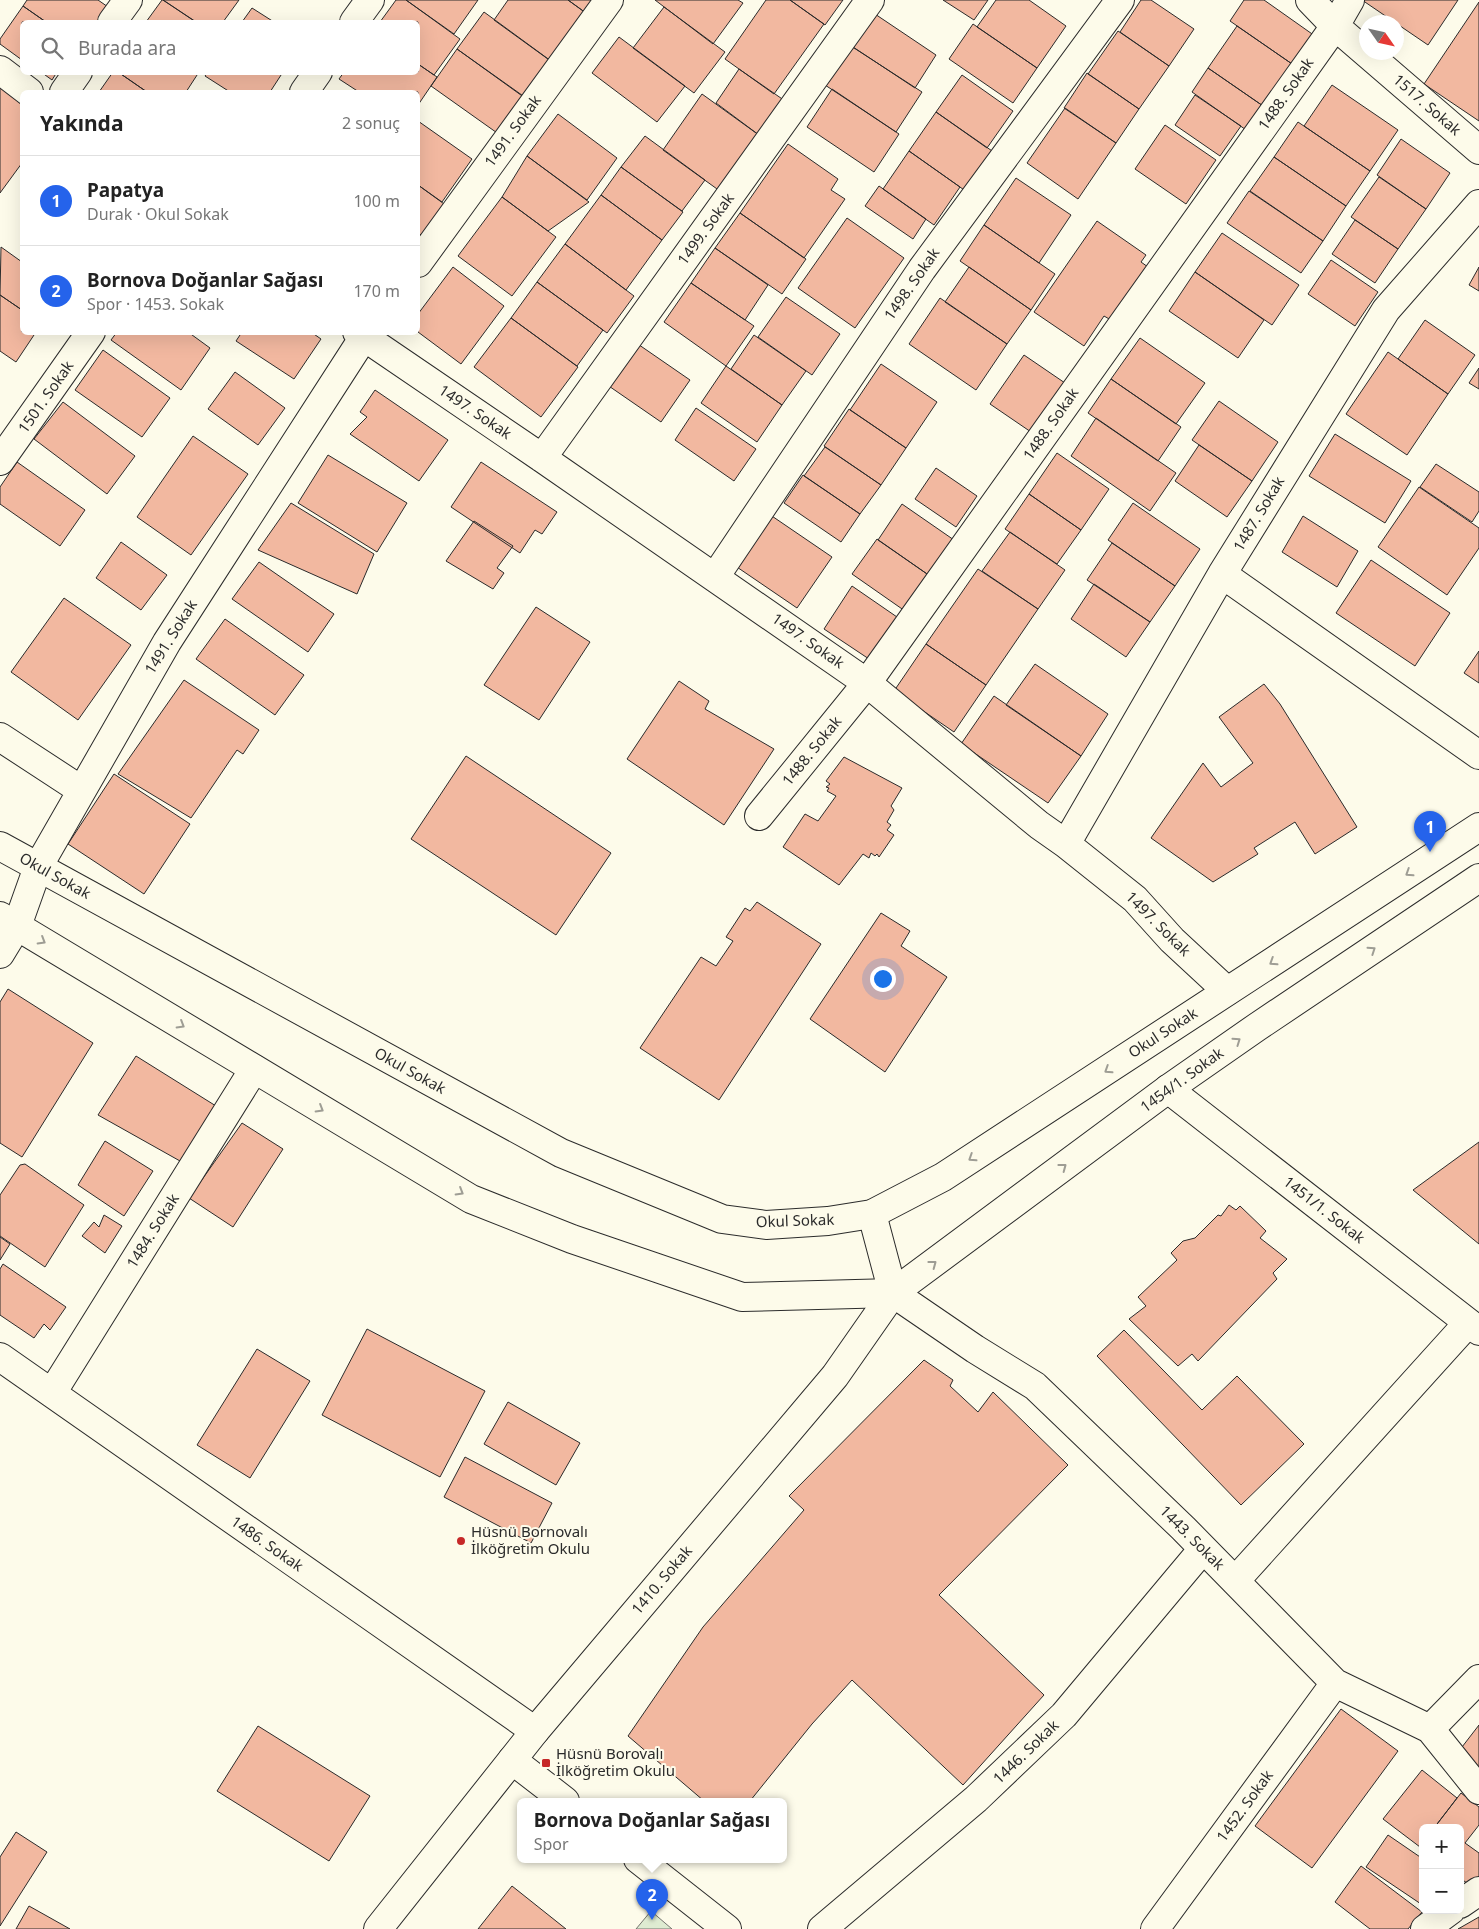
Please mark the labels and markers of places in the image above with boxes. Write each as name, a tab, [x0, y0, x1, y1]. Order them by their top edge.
pin: 1	[1414, 811, 1446, 852]
place label: Hüsnü Bornovalı İlköğretim Okulu	[471, 1521, 590, 1558]
marker: Hüsnü Bornovalı İlköğretim Okulu	[455, 1535, 467, 1547]
place label: Hüsnü Borovalı İlköğretim Okulu	[556, 1743, 675, 1780]
marker: Hüsnü Borovalı İlköğretim Okulu	[540, 1757, 552, 1769]
pin: 2	[636, 1879, 668, 1920]

